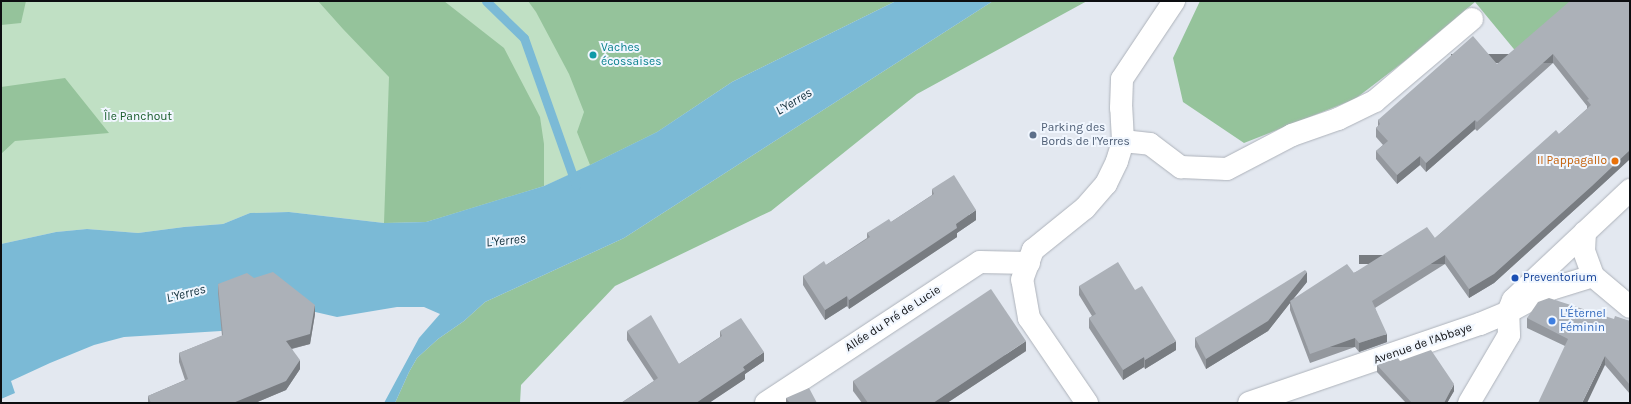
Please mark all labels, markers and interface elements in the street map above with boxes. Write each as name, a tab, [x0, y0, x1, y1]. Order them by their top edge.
place label: Vaches écossaises	[601, 41, 661, 69]
marker: Vaches écossaises	[588, 50, 598, 60]
water label: L'Yerres	[773, 85, 815, 119]
park label: Île Panchout	[104, 110, 172, 124]
place label: Parking des Bords de l'Yerres	[1041, 121, 1130, 149]
marker: Parking des Bords de l'Yerres	[1028, 130, 1038, 140]
place label: Il Pappagallo	[1537, 154, 1607, 168]
marker: Il Pappagallo	[1610, 156, 1620, 166]
water label: L'Yerres	[485, 231, 527, 251]
place label: Preventorium	[1523, 271, 1597, 285]
marker: Preventorium	[1510, 273, 1520, 283]
water label: L'Yerres	[165, 282, 207, 306]
street label: Allée du Pré de Lucie	[843, 283, 943, 355]
place label: L'Éternel Féminin	[1560, 307, 1606, 335]
marker: L'Éternel Féminin	[1547, 316, 1557, 326]
street label: Avenue de l'Abbaye	[1372, 320, 1474, 368]

